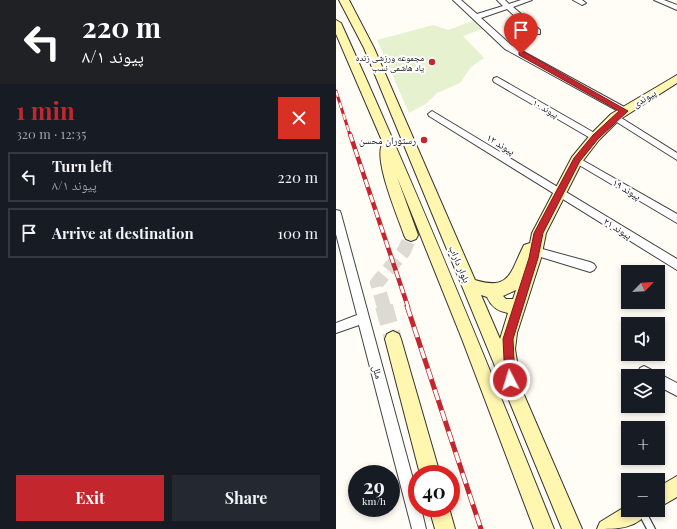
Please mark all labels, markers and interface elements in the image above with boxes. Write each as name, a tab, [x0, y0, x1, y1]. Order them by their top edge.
text: 220 m	[82, 8, 161, 45]
pin	[504, 13, 538, 54]
icon: left	[16, 16, 68, 68]
icon: arrive	[510, 19, 532, 41]
text: پیوند ۸/۱	[82, 44, 144, 68]
place label: مجموعه ورزشی زنده یاد هاشمی نسب	[356, 51, 424, 73]
marker: مجموعه ورزشی زنده یاد هاشمی نسب	[427, 57, 437, 67]
street label: پیوندی	[630, 85, 659, 111]
text: 1 min	[16, 94, 75, 126]
street label: پیوند ۱۰	[531, 96, 561, 121]
button: close	[278, 97, 320, 139]
text: 320 m · 12:35	[16, 125, 86, 142]
street label: پیوند ۱۲	[484, 130, 518, 158]
place label: رستوران محسن	[359, 133, 416, 147]
marker: رستوران محسن	[419, 135, 429, 145]
text: Turn left	[52, 156, 113, 176]
icon: left	[18, 166, 40, 188]
text: 220 m	[278, 167, 318, 187]
street label: پیوند ۱۹	[610, 175, 644, 203]
text: پیوند ۸/۱	[52, 176, 97, 193]
street label: پیوند ۲۱	[601, 214, 635, 242]
icon: arrive	[18, 222, 40, 244]
text: Arrive at destination	[52, 223, 194, 243]
text: 100 m	[277, 223, 318, 243]
street label: بلوار داراب	[446, 243, 474, 285]
north arrow	[621, 265, 665, 309]
map controls	[621, 265, 665, 517]
button: sound	[621, 317, 665, 361]
position arrow	[489, 359, 531, 401]
street label: ملل	[370, 364, 387, 380]
button: layers	[621, 369, 665, 413]
button: +	[621, 421, 665, 465]
speed limit sign: 40	[408, 465, 460, 517]
text: 29	[363, 472, 385, 499]
button: −	[621, 473, 665, 517]
button: Exit	[16, 475, 164, 521]
button: Share	[172, 475, 320, 521]
text: km/h	[362, 494, 386, 508]

